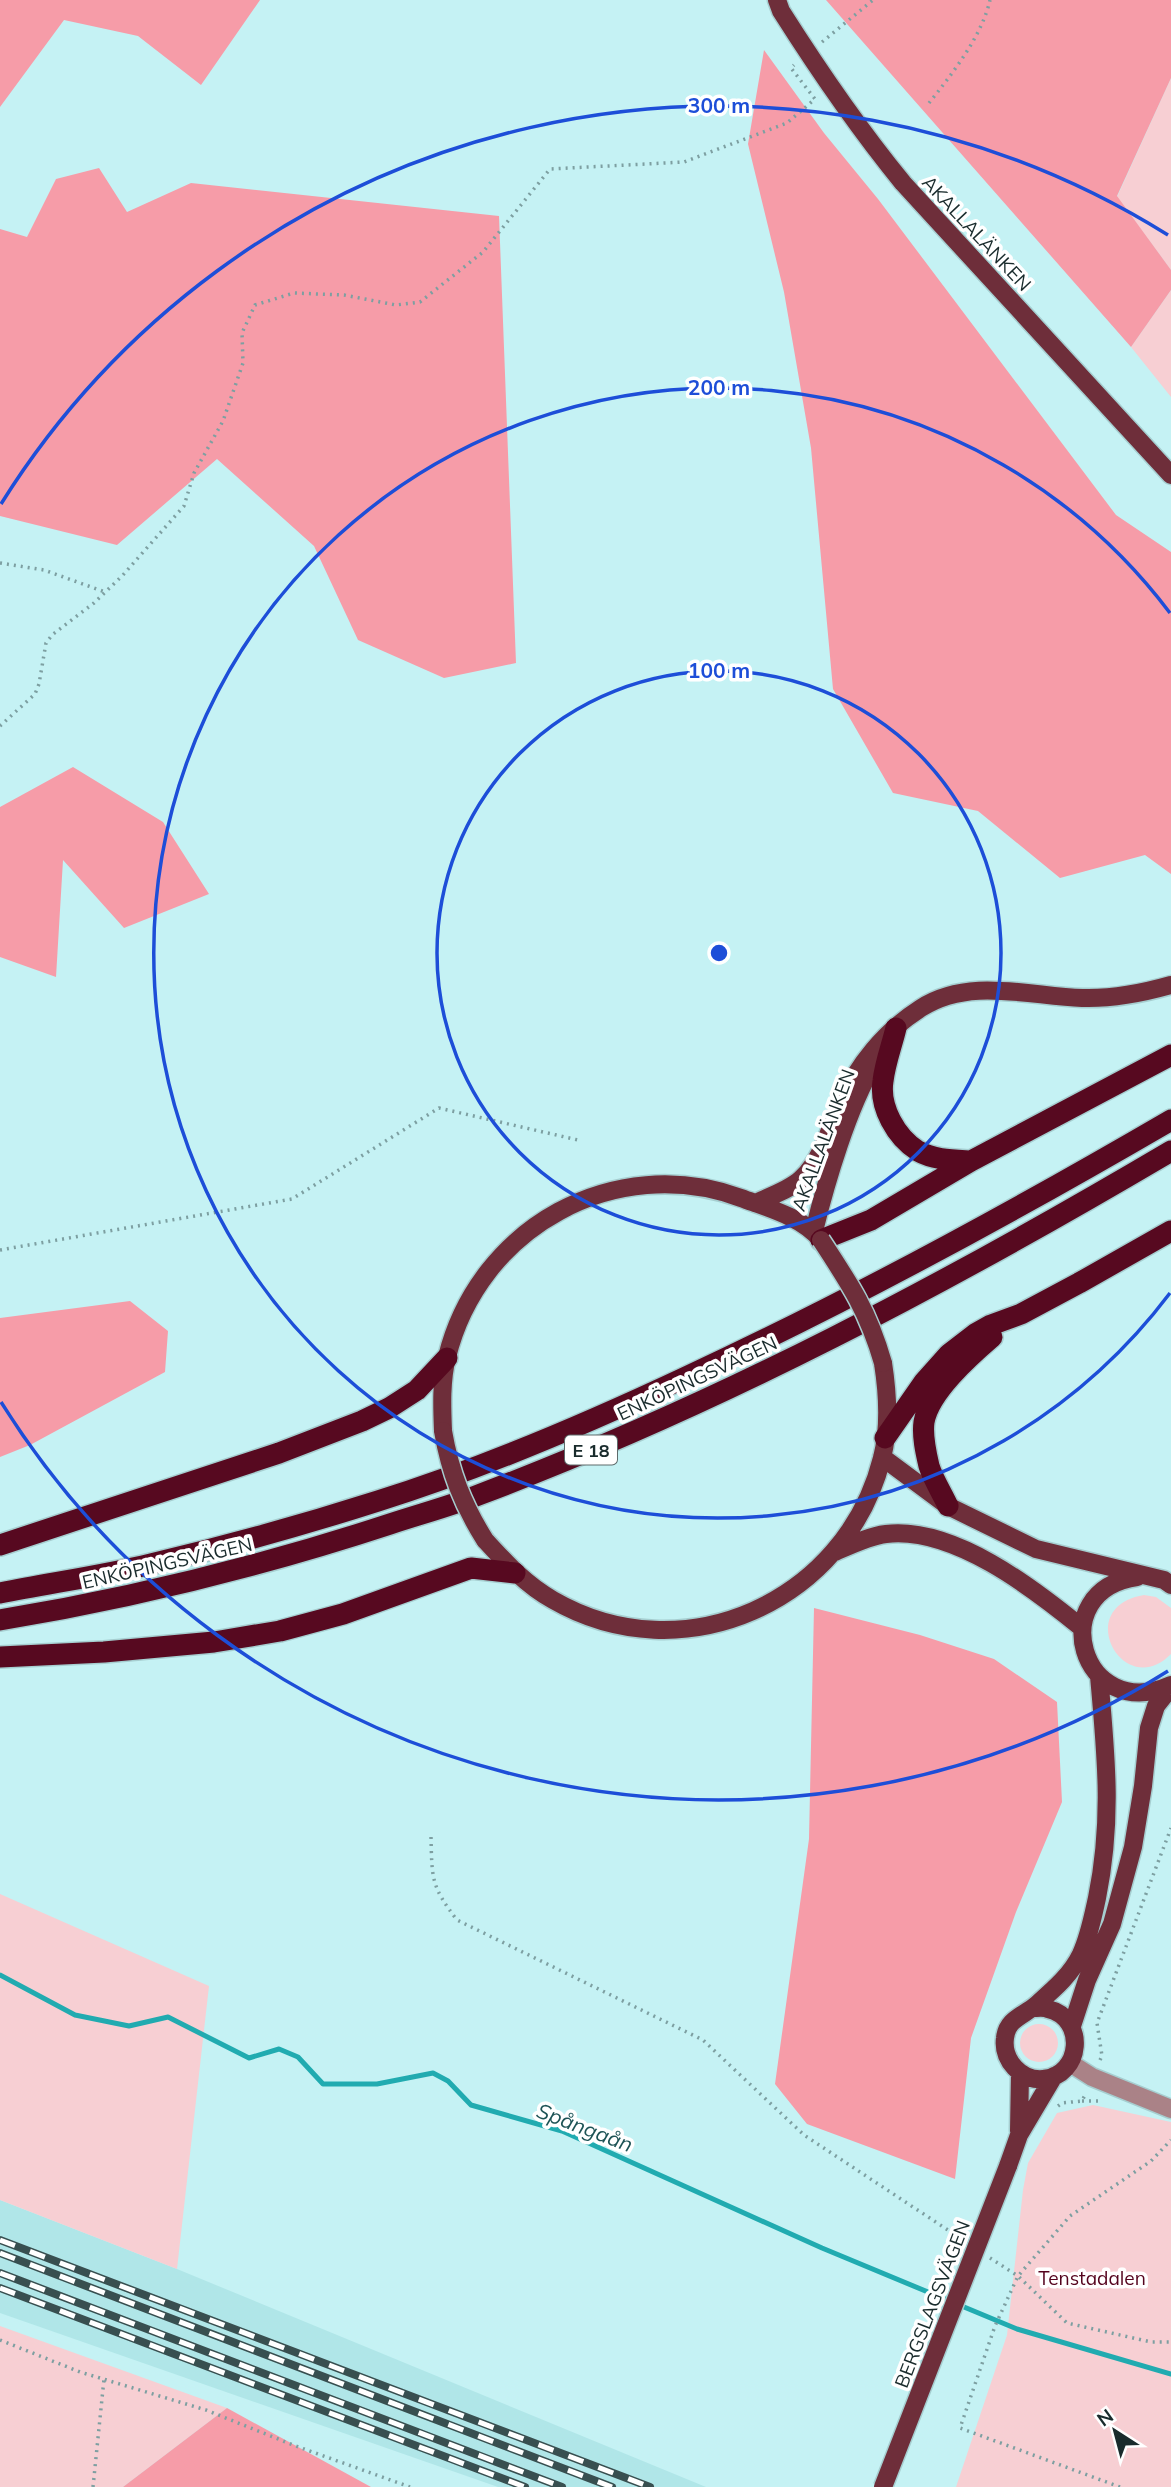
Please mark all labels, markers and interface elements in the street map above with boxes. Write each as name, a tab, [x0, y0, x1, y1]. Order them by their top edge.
text: 300 m	[688, 92, 750, 118]
street label: AKALLALÄNKEN	[917, 170, 1037, 296]
text: 200 m	[688, 374, 750, 400]
text: 100 m	[688, 657, 750, 683]
centre of rings	[707, 941, 731, 965]
street label: AKALLALÄNKEN	[786, 1066, 860, 1214]
street label: ENKÖPINGSVÄGEN	[613, 1330, 781, 1426]
road number: E 18	[565, 1436, 617, 1464]
street label: ENKÖPINGSVÄGEN	[80, 1532, 254, 1594]
water label: Spångaån	[533, 2097, 637, 2157]
street label: BERGSLAGSVÄGEN	[889, 2217, 975, 2391]
park label: Tenstadalen	[1038, 2266, 1146, 2290]
north arrow	[1080, 2396, 1150, 2466]
text: N	[1092, 2403, 1118, 2431]

